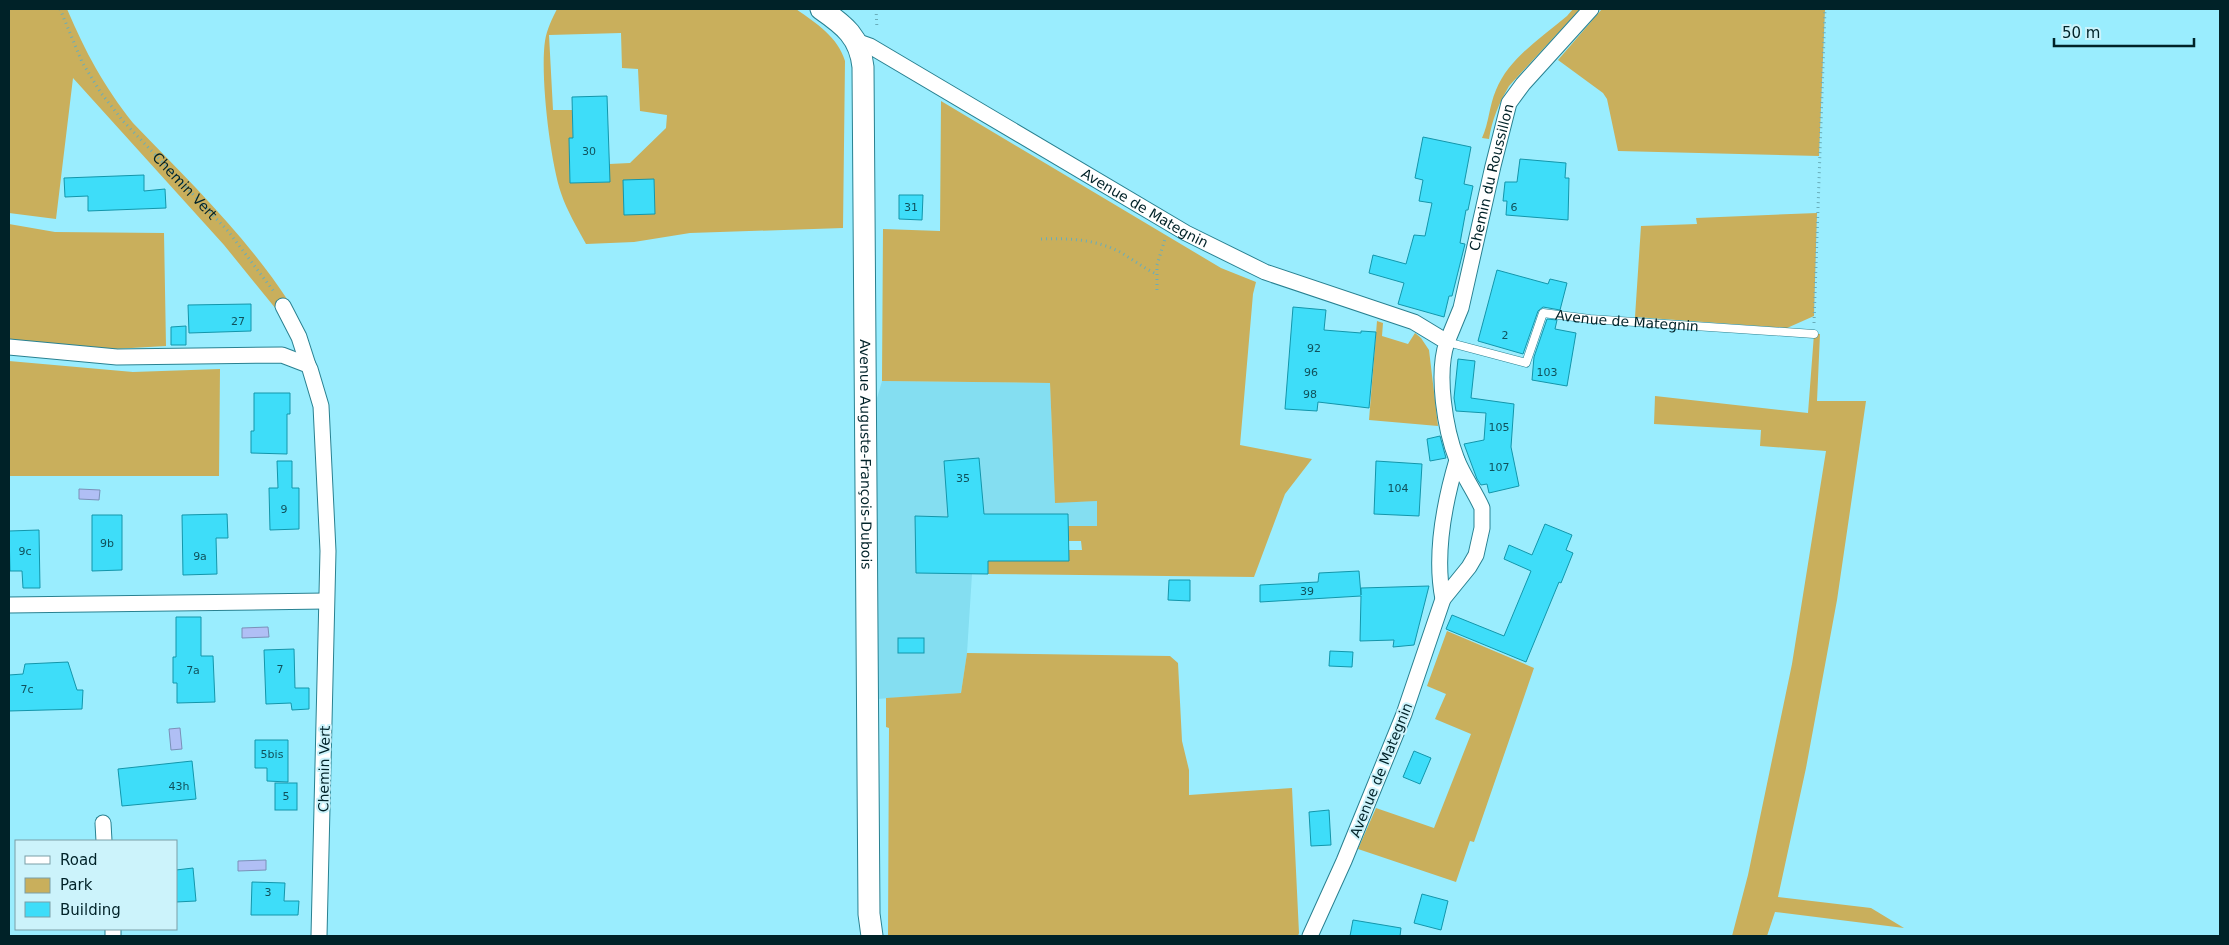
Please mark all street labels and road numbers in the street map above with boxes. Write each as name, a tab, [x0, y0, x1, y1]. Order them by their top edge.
street label: Chemin du Roussillon	[1466, 102, 1517, 252]
street label: Chemin Vert	[149, 149, 221, 223]
street label: Avenue de Mategnin	[1079, 165, 1211, 251]
street label: Avenue de Mategnin	[1554, 307, 1699, 334]
street label: Avenue Auguste-François-Dubois	[857, 339, 875, 570]
street label: Avenue de Mategnin	[1347, 700, 1415, 840]
street label: Chemin Vert	[315, 725, 333, 812]

